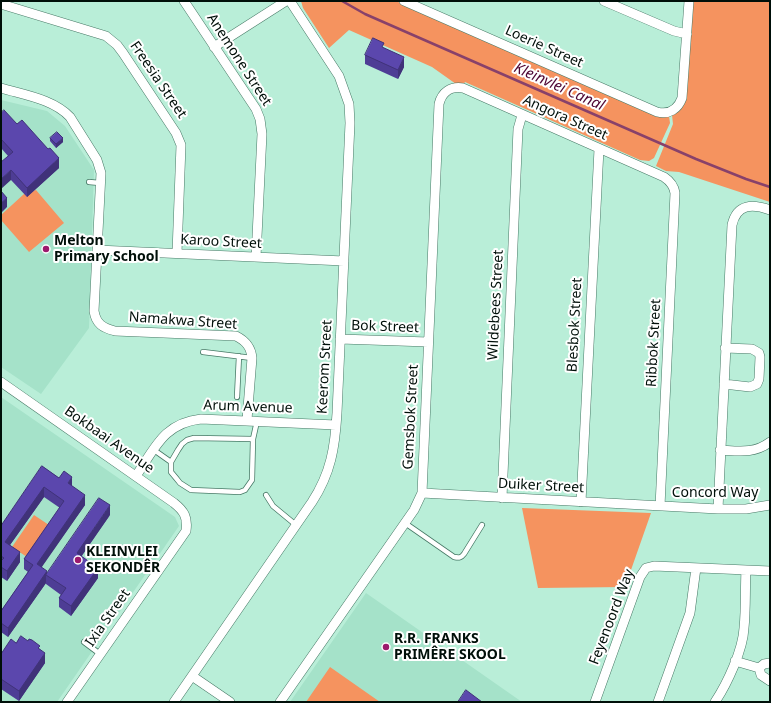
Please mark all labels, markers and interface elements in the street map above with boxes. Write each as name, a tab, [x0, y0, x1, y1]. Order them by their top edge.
street label: Anemone Street	[203, 11, 275, 109]
street label: Loerie Street	[502, 22, 586, 72]
street label: Freesia Street	[126, 38, 190, 122]
water label: Kleinvlei Canal	[511, 59, 607, 115]
street label: Angora Street	[520, 92, 610, 144]
street label: Karoo Street	[180, 231, 262, 253]
place label: Melton Primary School	[54, 233, 159, 266]
marker: Melton Primary School	[41, 244, 51, 254]
street label: Wildebees Street	[485, 249, 507, 361]
street label: Blesbok Street	[564, 277, 586, 373]
street label: Ribbok Street	[643, 299, 665, 387]
street label: Namakwa Street	[128, 309, 238, 333]
street label: Bok Street	[351, 317, 419, 337]
street label: Keerom Street	[314, 320, 336, 414]
street label: Gemsbok Street	[400, 364, 422, 470]
street label: Arum Avenue	[203, 397, 293, 417]
street label: Bokbaai Avenue	[61, 403, 157, 477]
street label: Duiker Street	[497, 475, 585, 497]
street label: Concord Way	[672, 485, 758, 501]
place label: KLEINVLEI SEKONDÊR	[86, 544, 160, 576]
marker: KLEINVLEI SEKONDÊR	[73, 555, 83, 565]
street label: Feyenoord Way	[586, 567, 638, 667]
street label: Ixia Street	[82, 586, 134, 650]
place label: R.R. FRANKS PRIMÊRE SKOOL	[394, 631, 506, 664]
marker: R.R. FRANKS PRIMÊRE SKOOL	[381, 642, 391, 652]

